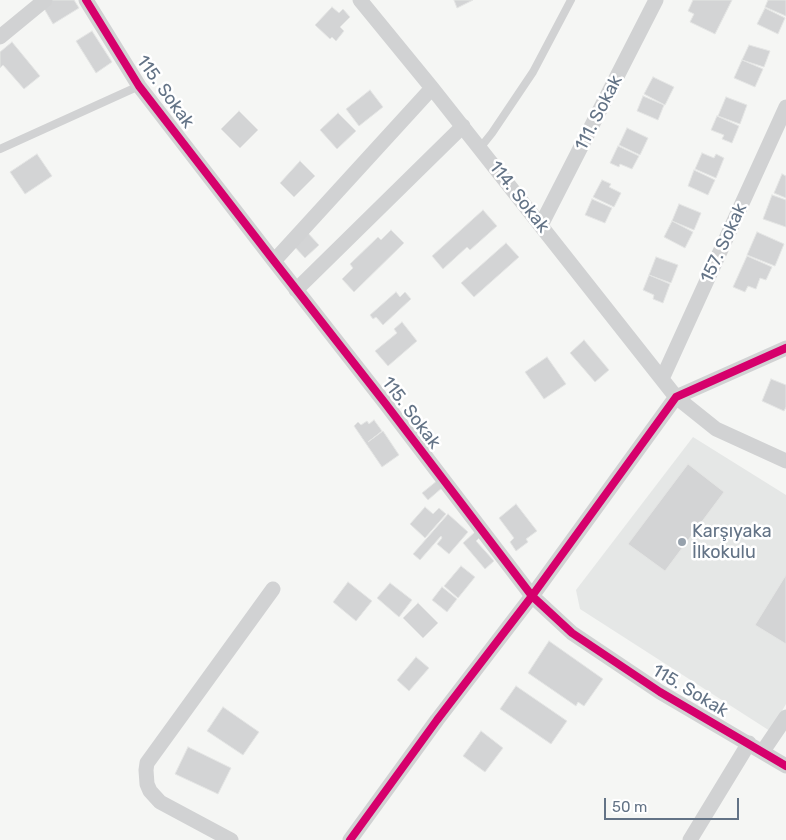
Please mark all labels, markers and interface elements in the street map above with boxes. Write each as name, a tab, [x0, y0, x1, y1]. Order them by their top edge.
street label: 115. Sokak	[131, 51, 199, 133]
street label: 111. Sokak	[571, 72, 627, 154]
street label: 114. Sokak	[484, 157, 554, 237]
street label: 157. Sokak	[696, 200, 752, 286]
street label: 115. Sokak	[377, 373, 445, 453]
place label: Karşıyaka İlkokulu	[692, 521, 772, 564]
marker: Karşıyaka İlkokulu	[676, 536, 688, 548]
street label: 115. Sokak	[648, 660, 732, 722]
scale bar	[606, 788, 741, 820]
text: 50 m	[612, 798, 647, 816]

